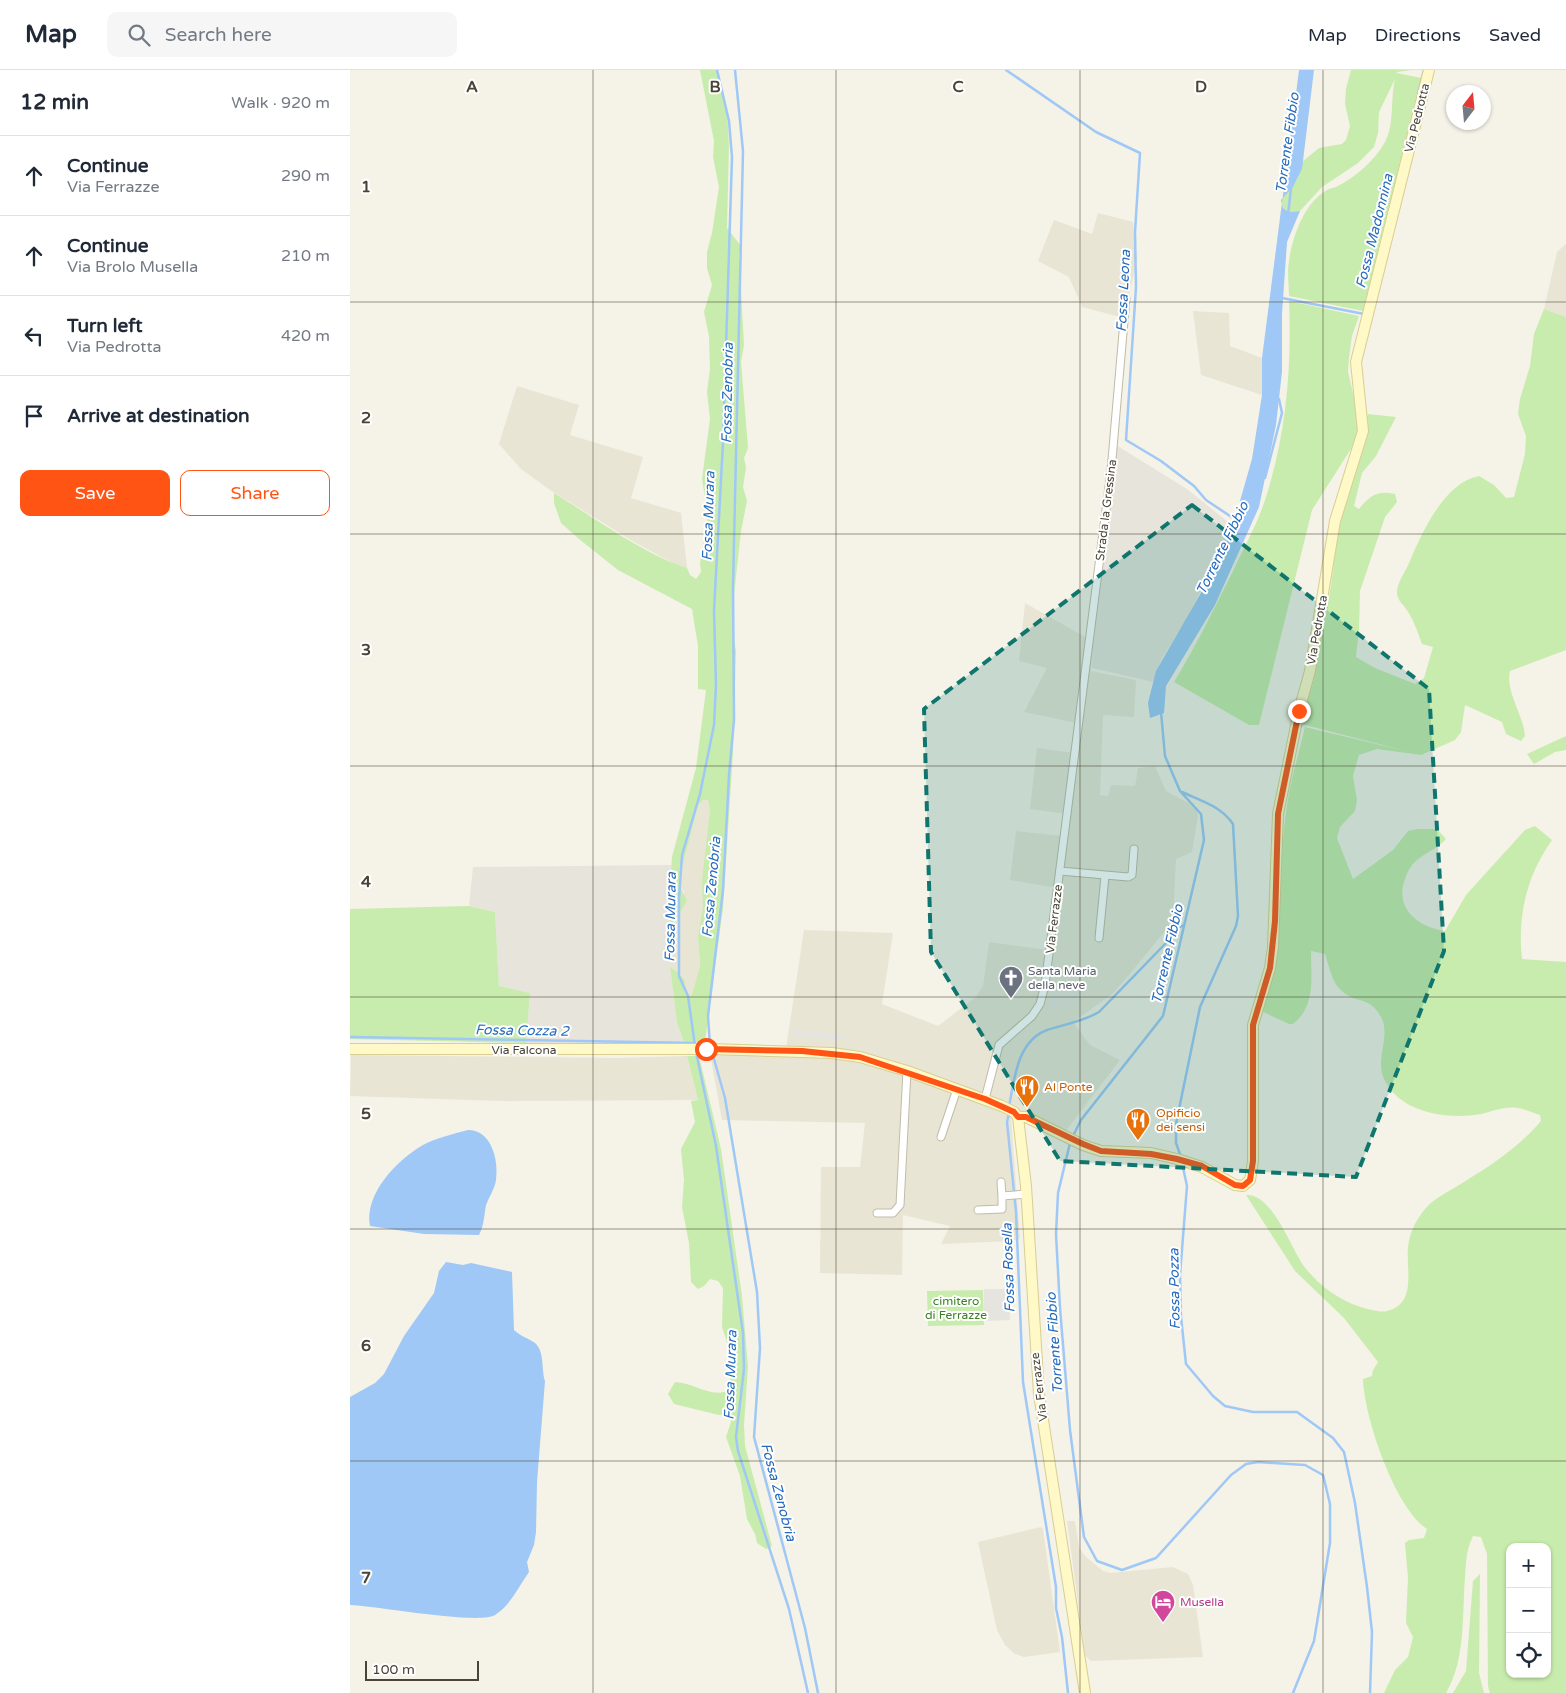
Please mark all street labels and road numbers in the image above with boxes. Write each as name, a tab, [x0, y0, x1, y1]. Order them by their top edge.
street label: Via Pedrotta	[1402, 82, 1432, 154]
street label: Strada la Gressina	[1093, 458, 1119, 562]
street label: Via Pedrotta	[1304, 594, 1330, 666]
street label: Via Ferrazze	[1043, 884, 1065, 954]
street label: Via Falcona	[492, 1043, 556, 1057]
street label: Via Ferrazze	[1028, 1352, 1050, 1422]

